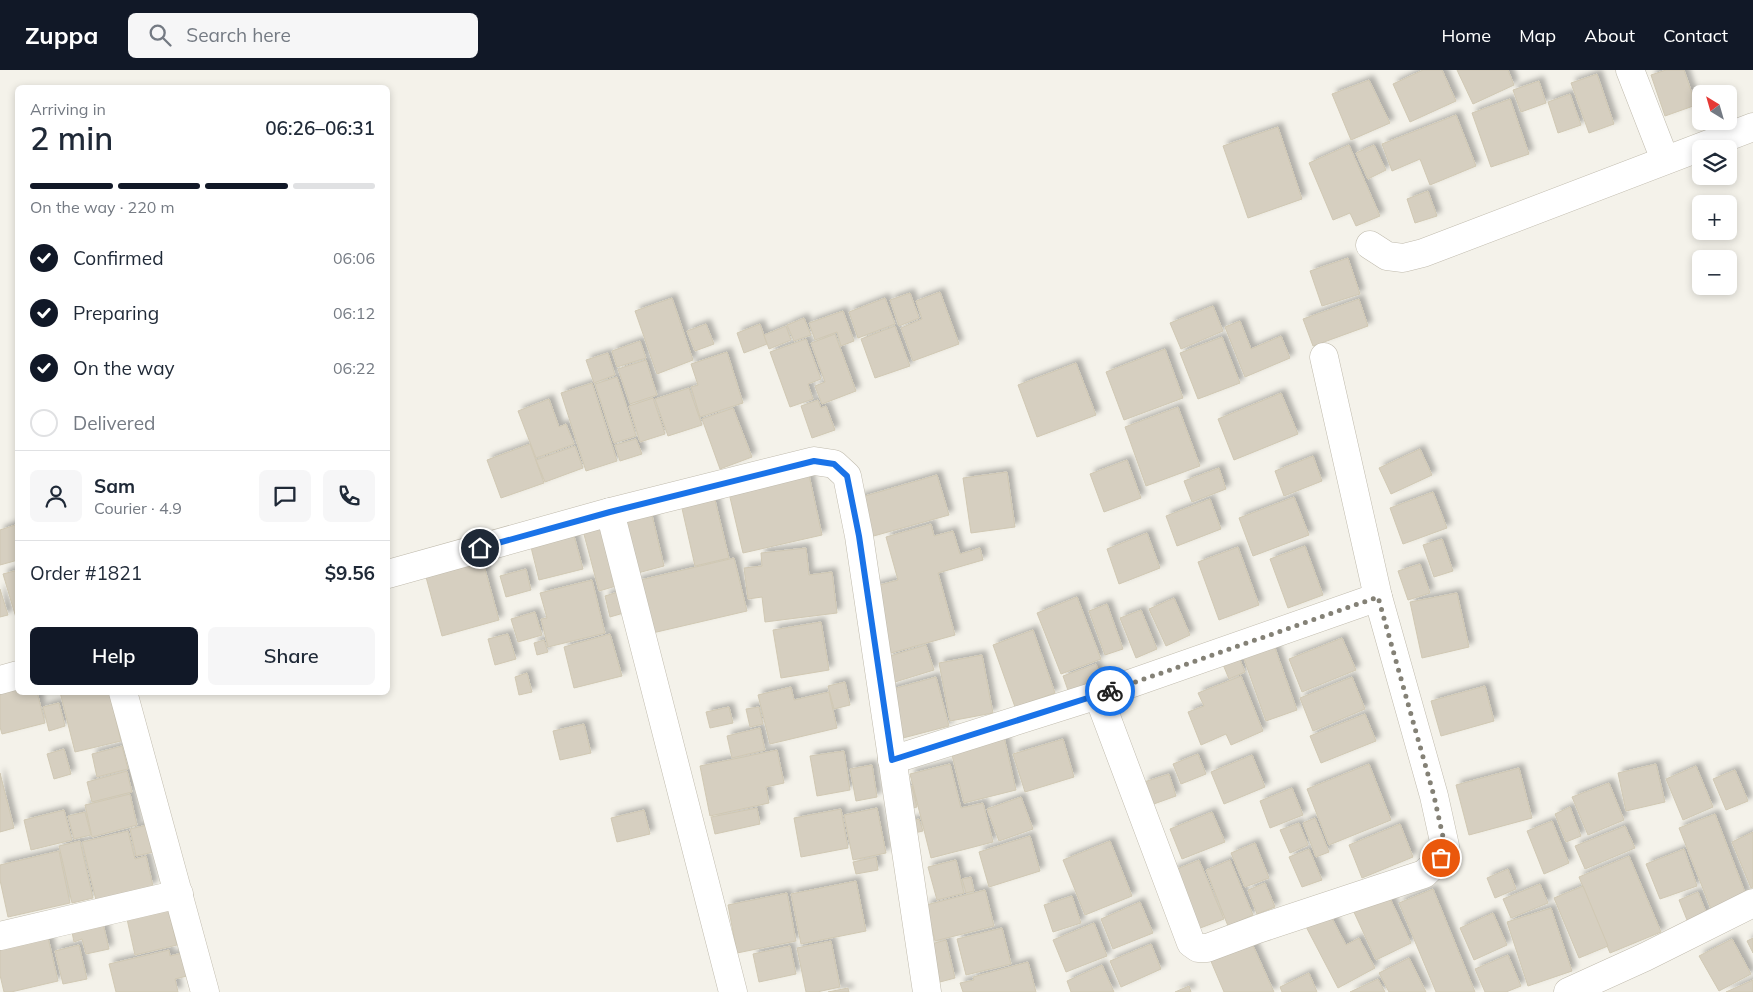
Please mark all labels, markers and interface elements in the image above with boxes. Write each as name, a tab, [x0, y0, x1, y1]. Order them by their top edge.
search box	[128, 13, 478, 58]
text: Zuppa	[25, 20, 98, 50]
icon: search	[146, 21, 174, 49]
text: Search here	[186, 23, 291, 47]
text: Home	[1441, 24, 1491, 47]
text: Map	[1519, 24, 1556, 47]
text: About	[1584, 24, 1635, 47]
text: Contact	[1663, 24, 1728, 47]
north arrow	[1692, 85, 1738, 130]
map controls	[1692, 85, 1737, 295]
text: Arriving in	[30, 99, 106, 119]
text: 06:26–06:31	[265, 116, 375, 140]
text: 2 min	[30, 118, 113, 158]
button: layers	[1692, 140, 1737, 185]
button: +	[1692, 195, 1737, 240]
text: On the way · 220 m	[30, 197, 175, 217]
icon: check	[30, 244, 58, 272]
text: Confirmed	[73, 246, 164, 270]
text: 06:06	[333, 248, 375, 268]
button: −	[1692, 250, 1737, 295]
icon: check	[30, 299, 58, 327]
text: Preparing	[73, 301, 159, 325]
text: 06:12	[333, 303, 375, 323]
icon: check	[30, 354, 58, 382]
text: On the way	[73, 356, 175, 380]
text: 06:22	[333, 358, 375, 378]
text: Delivered	[73, 411, 155, 435]
button: person	[30, 470, 82, 522]
button: chat	[259, 470, 311, 522]
button: phone	[323, 470, 375, 522]
text: Sam	[94, 474, 135, 498]
text: Courier · 4.9	[94, 498, 182, 518]
pin	[459, 527, 501, 569]
icon: home	[466, 534, 494, 562]
text: Order #1821	[30, 561, 142, 585]
text: $9.56	[325, 561, 375, 585]
button: Help	[30, 627, 198, 685]
button: Share	[208, 627, 375, 685]
courier	[1085, 666, 1135, 716]
icon: bike	[1096, 677, 1124, 705]
pin	[1420, 837, 1462, 879]
icon: bag	[1427, 844, 1455, 872]

